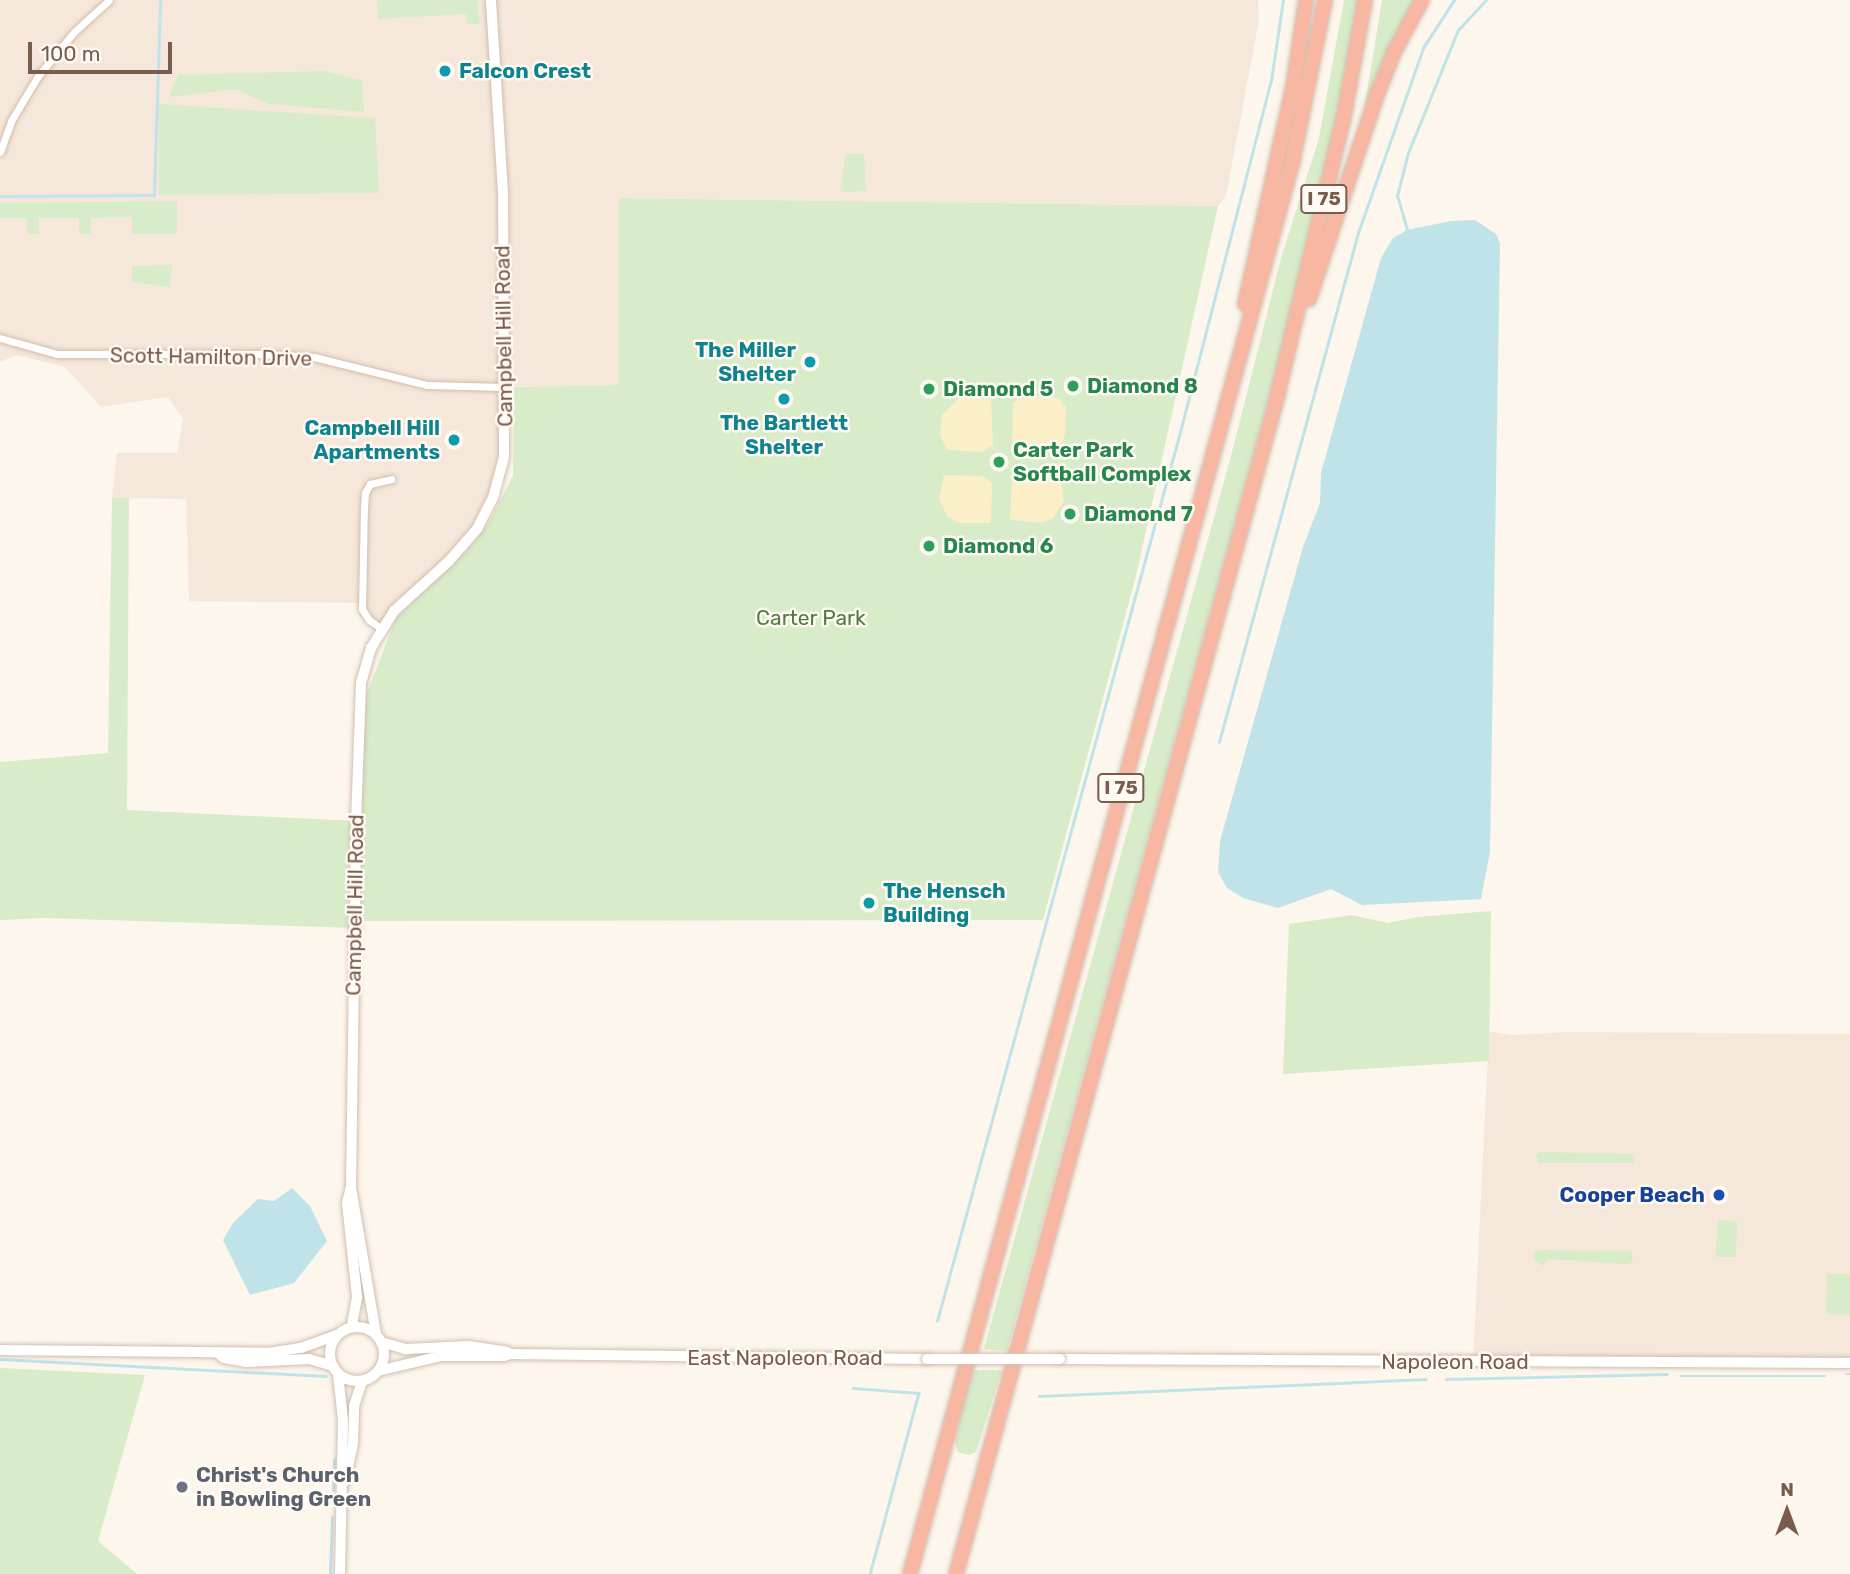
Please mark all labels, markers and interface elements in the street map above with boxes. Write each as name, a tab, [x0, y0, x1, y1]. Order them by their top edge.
scale bar	[32, 28, 175, 72]
text: 100 m	[41, 41, 100, 66]
place label: Falcon Crest	[459, 58, 591, 84]
marker: Falcon Crest	[437, 63, 453, 79]
road number: I 75	[1300, 183, 1348, 214]
street label: Campbell Hill Road	[490, 245, 518, 427]
place label: The Miller Shelter	[695, 337, 796, 387]
street label: Scott Hamilton Drive	[110, 343, 312, 371]
marker: The Miller Shelter	[802, 354, 818, 370]
place label: Diamond 8	[1087, 373, 1198, 399]
place label: Diamond 5	[943, 376, 1053, 402]
marker: Diamond 8	[1065, 378, 1081, 394]
marker: Diamond 5	[921, 381, 937, 397]
marker: The Bartlett Shelter	[776, 391, 792, 407]
place label: The Bartlett Shelter	[720, 410, 848, 460]
place label: Campbell Hill Apartments	[305, 415, 440, 465]
marker: Campbell Hill Apartments	[446, 432, 462, 448]
place label: Carter Park Softball Complex	[1013, 437, 1191, 487]
marker: Carter Park Softball Complex	[991, 454, 1007, 470]
place label: Diamond 7	[1084, 501, 1193, 527]
marker: Diamond 7	[1062, 506, 1078, 522]
place label: Diamond 6	[943, 533, 1053, 559]
marker: Diamond 6	[921, 538, 937, 554]
park label: Carter Park	[756, 605, 866, 631]
road number: I 75	[1096, 772, 1146, 804]
street label: Campbell Hill Road	[341, 814, 369, 996]
place label: The Hensch Building	[883, 878, 1006, 928]
marker: The Hensch Building	[861, 895, 877, 911]
place label: Cooper Beach	[1559, 1182, 1705, 1208]
marker: Cooper Beach	[1711, 1187, 1727, 1203]
street label: East Napoleon Road	[687, 1345, 883, 1371]
street label: Napoleon Road	[1381, 1349, 1529, 1375]
place label: Christ's Church in Bowling Green	[196, 1462, 371, 1512]
north arrow	[1752, 1476, 1822, 1546]
text: N	[1780, 1478, 1794, 1501]
marker: Christ's Church in Bowling Green	[174, 1479, 190, 1495]

